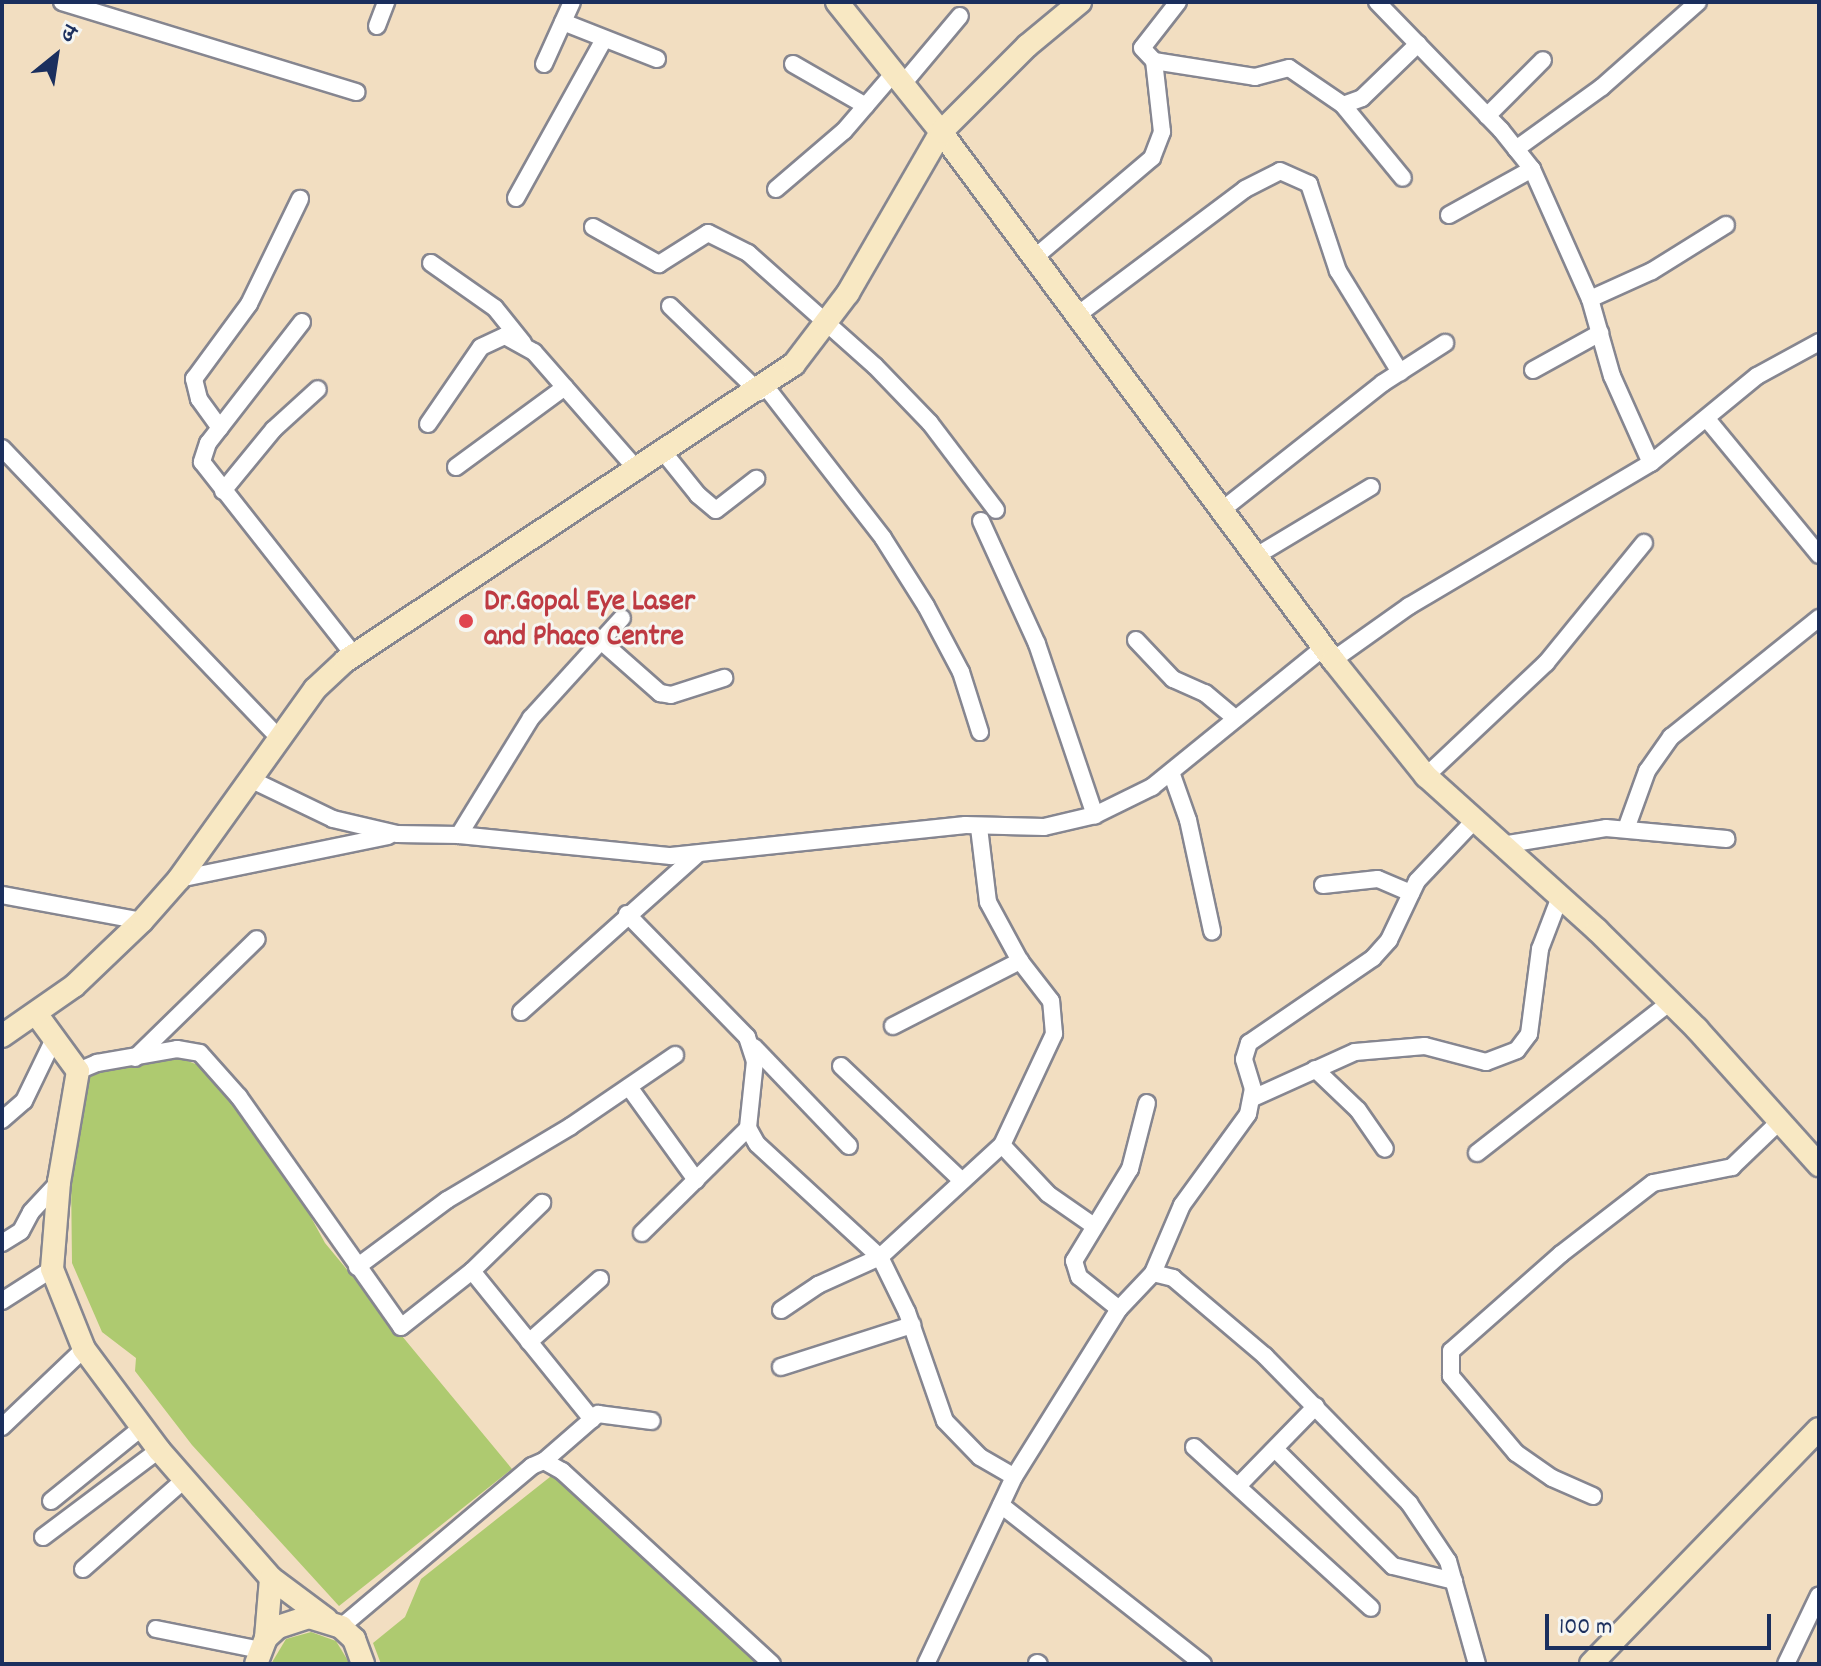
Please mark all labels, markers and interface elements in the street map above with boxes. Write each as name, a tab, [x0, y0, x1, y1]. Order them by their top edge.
north arrow	[16, 16, 96, 96]
text: उ	[55, 18, 81, 51]
place label: Dr.Gopal Eye Laser and Phaco Centre	[484, 586, 695, 656]
marker: Dr.Gopal Eye Laser and Phaco Centre	[455, 610, 477, 632]
scale bar	[1549, 1598, 1775, 1648]
text: 100 m	[1559, 1611, 1612, 1645]

